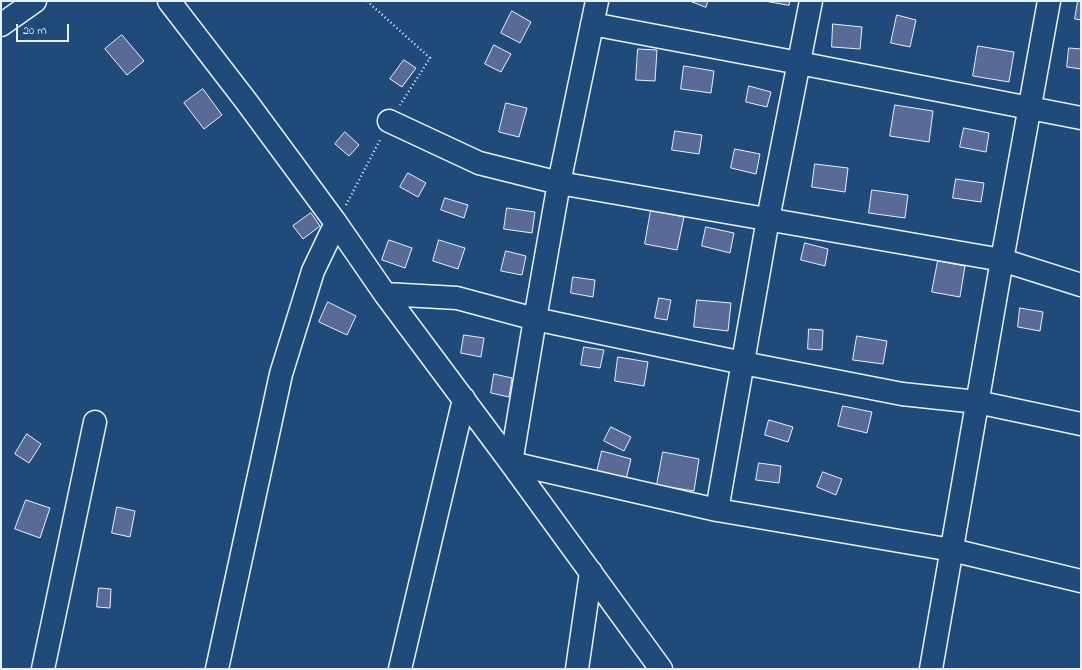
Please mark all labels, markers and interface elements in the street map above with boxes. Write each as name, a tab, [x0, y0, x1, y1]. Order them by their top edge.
scale bar	[18, 16, 71, 42]
text: 20 m	[23, 22, 46, 40]

